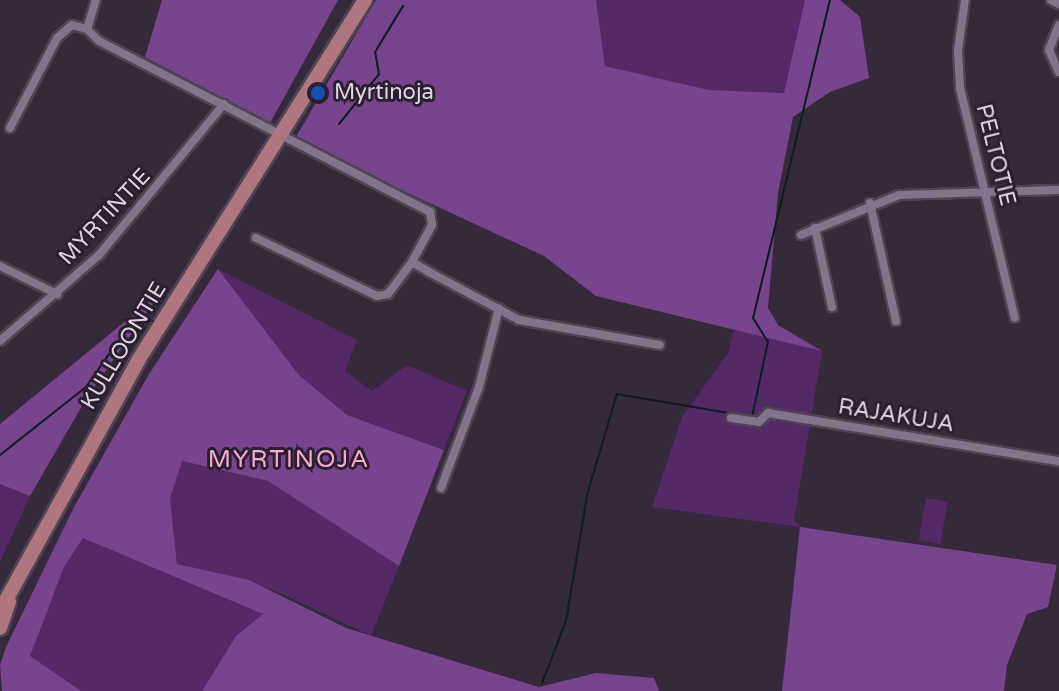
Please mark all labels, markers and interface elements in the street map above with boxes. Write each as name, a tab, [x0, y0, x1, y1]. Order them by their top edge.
place label: Myrtinoja	[334, 80, 434, 106]
marker: Myrtinoja	[309, 84, 327, 102]
street label: PELTOTIE	[970, 101, 1020, 209]
street label: MYRTINTIE	[54, 163, 156, 271]
street label: KULLOONTIE	[76, 278, 172, 414]
street label: RAJAKUJA	[836, 394, 956, 438]
district label: MYRTINOJA	[208, 446, 370, 474]

